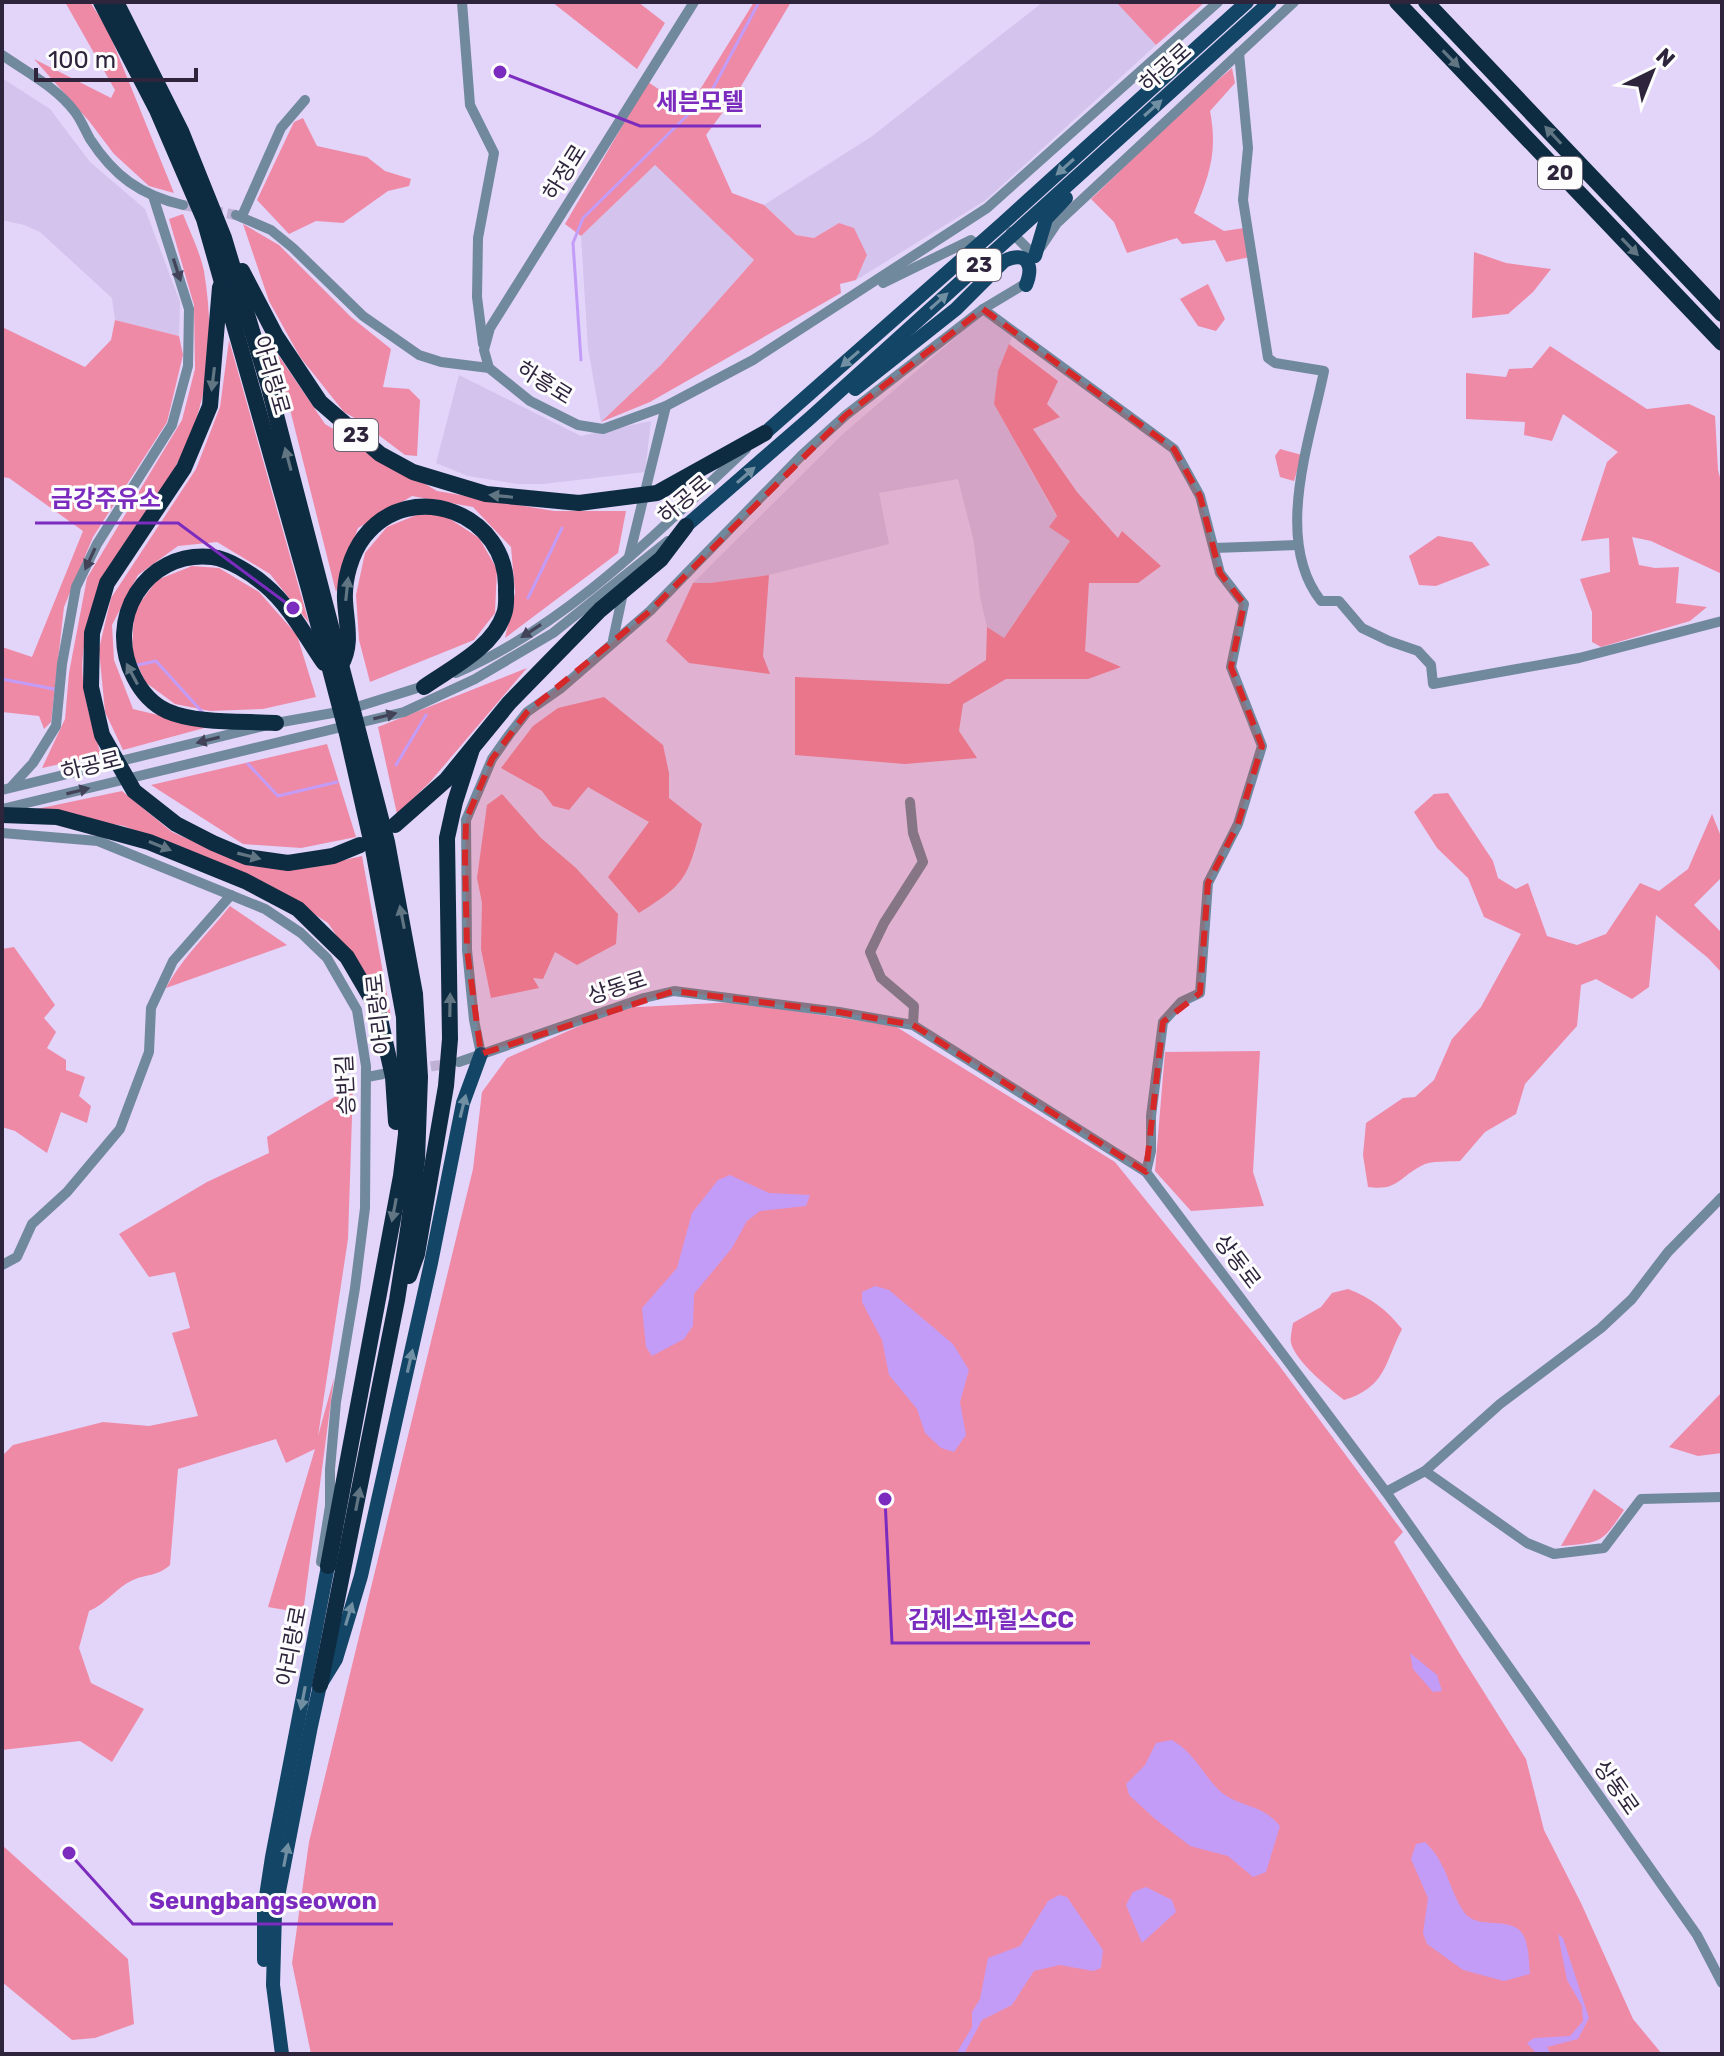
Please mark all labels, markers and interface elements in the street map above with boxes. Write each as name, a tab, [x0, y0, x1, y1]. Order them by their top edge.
scale bar	[36, 32, 196, 82]
north arrow	[1612, 32, 1692, 112]
street label: 하공로	[1134, 37, 1197, 98]
text: N	[1650, 42, 1680, 73]
text: 100 m	[48, 46, 116, 74]
one-way arrow	[1442, 49, 1460, 68]
callout: 세븐모텔	[640, 78, 761, 126]
text: 세븐모텔	[656, 88, 744, 116]
one-way arrow	[1142, 100, 1162, 117]
one-way arrow	[1544, 126, 1562, 145]
street label: 하정로	[537, 139, 592, 205]
road number: 20	[1538, 157, 1582, 189]
one-way arrow	[1055, 158, 1074, 176]
one-way arrow	[1621, 237, 1639, 256]
road number: 23	[957, 249, 1001, 281]
one-way arrow	[171, 259, 183, 283]
one-way arrow	[930, 293, 949, 311]
street label: 아리랑로	[247, 333, 296, 418]
one-way arrow	[840, 349, 859, 367]
street label: 하흥로	[512, 355, 578, 410]
one-way arrow	[206, 367, 219, 392]
road number: 23	[334, 419, 378, 451]
one-way arrow	[281, 446, 293, 471]
one-way arrow	[735, 467, 755, 484]
street label: 하공로	[652, 470, 716, 529]
callout: 금강주유소	[35, 475, 178, 523]
text: 금강주유소	[51, 485, 161, 513]
one-way arrow	[489, 489, 514, 502]
one-way arrow	[83, 547, 97, 570]
one-way arrow	[340, 576, 353, 601]
one-way arrow	[520, 624, 542, 638]
one-way arrow	[126, 662, 139, 685]
one-way arrow	[372, 710, 397, 722]
one-way arrow	[195, 735, 220, 747]
street label: 하공로	[58, 745, 124, 786]
one-way arrow	[65, 785, 90, 797]
one-way arrow	[148, 840, 172, 853]
one-way arrow	[237, 850, 262, 863]
one-way arrow	[396, 904, 408, 929]
street label: 상동로	[584, 965, 650, 1010]
street label: 아리랑로	[361, 972, 396, 1056]
one-way arrow	[444, 992, 456, 1017]
street label: 승반길	[330, 1054, 361, 1116]
one-way arrow	[457, 1094, 469, 1119]
one-way arrow	[388, 1198, 400, 1223]
street label: 상동로	[1209, 1229, 1267, 1294]
one-way arrow	[404, 1348, 416, 1373]
one-way arrow	[352, 1486, 365, 1511]
callout: 김제스파힐스CC	[892, 1595, 1090, 1643]
one-way arrow	[344, 1601, 356, 1625]
street label: 아리랑로	[271, 1604, 312, 1688]
text: 김제스파힐스CC	[908, 1606, 1074, 1634]
one-way arrow	[297, 1686, 309, 1711]
street label: 상동로	[1588, 1755, 1645, 1820]
one-way arrow	[280, 1842, 293, 1867]
callout: Seungbangseowon	[133, 1876, 393, 1924]
text: Seungbangseowon	[149, 1887, 377, 1915]

